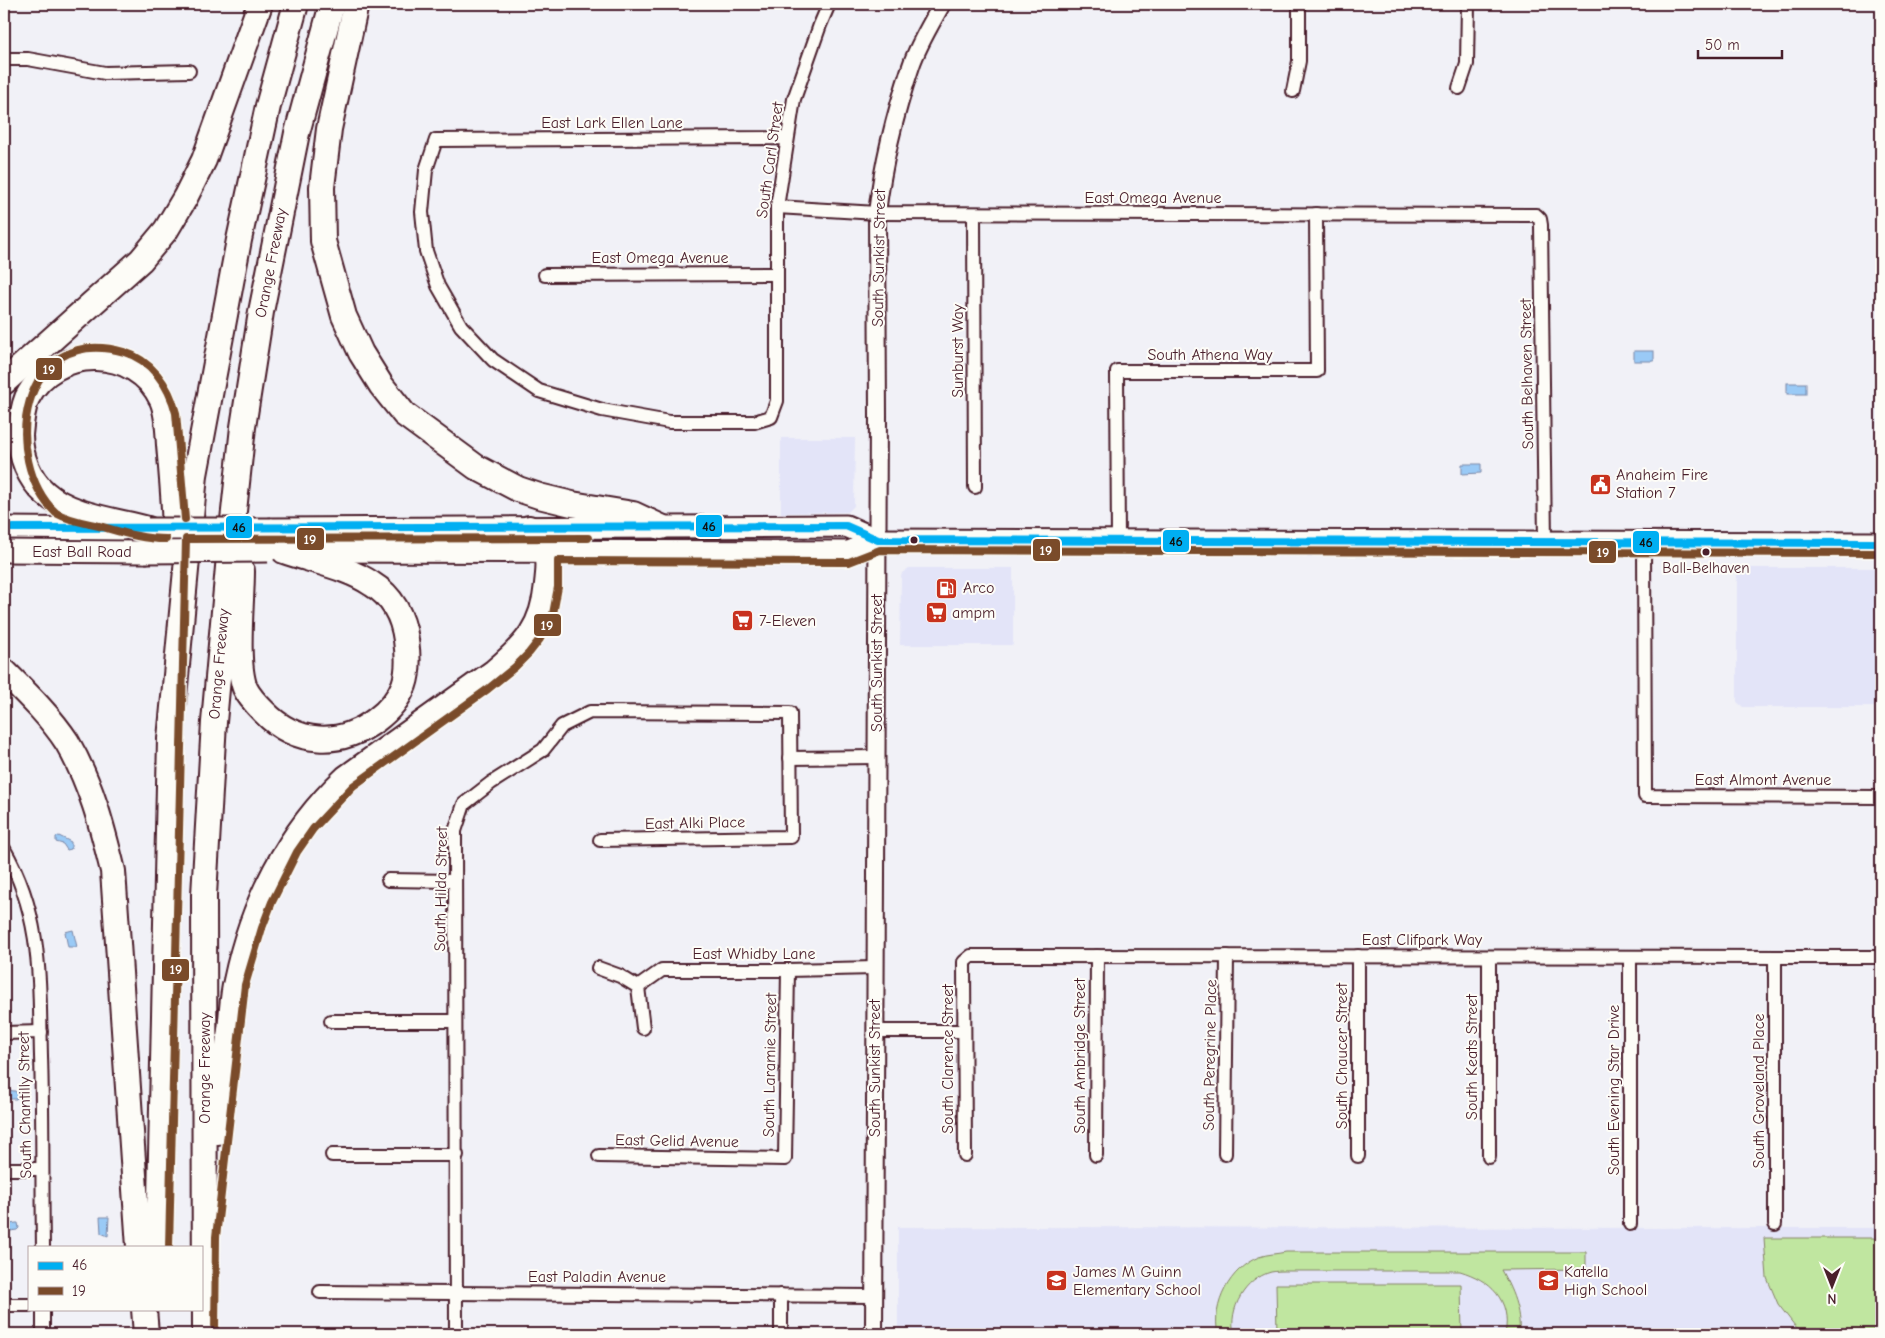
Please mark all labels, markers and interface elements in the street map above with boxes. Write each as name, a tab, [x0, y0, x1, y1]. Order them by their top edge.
scale bar	[1698, 28, 1781, 60]
text: 50 m	[1705, 36, 1740, 54]
street label: South Carl Street	[753, 100, 787, 219]
street label: East Lark Ellen Lane	[541, 114, 683, 132]
street label: South Sunkist Street	[869, 189, 889, 327]
street label: East Omega Avenue	[1085, 189, 1221, 207]
street label: Orange Freeway	[252, 206, 291, 319]
street label: East Omega Avenue	[592, 249, 728, 267]
street label: South Belhaven Street	[1517, 298, 1537, 450]
street label: Sunburst Way	[949, 303, 967, 398]
street label: South Athena Way	[1147, 346, 1273, 364]
line badge: 19	[35, 357, 63, 381]
text: 19	[43, 361, 55, 378]
place label: Anaheim Fire Station 7	[1616, 466, 1708, 502]
public building icon: Anaheim Fire Station 7	[1588, 472, 1612, 496]
line badge: 46	[695, 514, 723, 538]
line badge: 46	[225, 515, 253, 539]
text: 46	[702, 518, 716, 535]
text: 46	[232, 519, 246, 536]
line badge: 19	[296, 527, 325, 551]
line badge: 46	[1162, 529, 1190, 553]
line badge: 46	[1632, 530, 1660, 554]
text: 19	[304, 531, 316, 548]
text: 46	[1169, 533, 1183, 550]
text: 46	[1639, 534, 1653, 551]
unlabelled marker	[909, 535, 919, 545]
line badge: 19	[1032, 538, 1061, 562]
line badge: 19	[1588, 540, 1617, 564]
text: 19	[1040, 542, 1052, 559]
street label: East Ball Road	[32, 543, 132, 561]
text: 19	[1597, 544, 1609, 561]
marker: Ball-Belhaven	[1701, 547, 1711, 557]
place label: Ball-Belhaven	[1662, 559, 1750, 577]
fuel station icon: Arco	[935, 576, 959, 600]
place label: Arco	[963, 579, 994, 597]
street label: South Sunkist Street	[868, 594, 886, 732]
supermarket icon: ampm	[924, 601, 948, 625]
place label: ampm	[952, 604, 995, 622]
street label: Orange Freeway	[205, 607, 233, 720]
supermarket icon: 7-Eleven	[731, 609, 755, 633]
place label: 7-Eleven	[759, 612, 816, 630]
line badge: 19	[533, 613, 562, 637]
text: 19	[541, 617, 553, 634]
street label: East Almont Avenue	[1695, 771, 1831, 789]
street label: East Alki Place	[645, 813, 745, 833]
street label: South Hilda Street	[431, 826, 451, 952]
street label: East Clifpark Way	[1362, 931, 1483, 949]
street label: East Whidby Lane	[693, 945, 815, 963]
line badge: 19	[161, 958, 190, 982]
text: 19	[170, 961, 182, 978]
street label: South Ambridge Street	[1071, 978, 1089, 1134]
street label: South Peregrine Place	[1200, 979, 1220, 1131]
street label: South Chaucer Street	[1333, 982, 1351, 1129]
street label: South Clarence Street	[939, 984, 957, 1134]
street label: South Laramie Street	[760, 992, 780, 1137]
street label: South Keats Street	[1463, 994, 1481, 1120]
street label: South Sunkist Street	[866, 999, 884, 1137]
street label: South Evening Star Drive	[1605, 1005, 1623, 1175]
street label: Orange Freeway	[196, 1012, 214, 1124]
street label: South Groveland Place	[1750, 1013, 1768, 1169]
street label: South Chantilly Street	[15, 1031, 35, 1179]
street label: East Gelid Avenue	[615, 1131, 739, 1151]
legend	[28, 1246, 202, 1310]
text: 46	[72, 1256, 87, 1274]
north arrow	[1808, 1260, 1858, 1310]
place label: James M Guinn Elementary School	[1073, 1263, 1201, 1299]
place label: Katella High School	[1564, 1263, 1647, 1299]
street label: East Paladin Avenue	[528, 1268, 666, 1286]
school or university icon: James M Guinn Elementary School	[1045, 1269, 1069, 1293]
school or university icon: Katella High School	[1536, 1269, 1560, 1293]
text: 19	[72, 1282, 86, 1300]
text: N	[1827, 1290, 1837, 1307]

